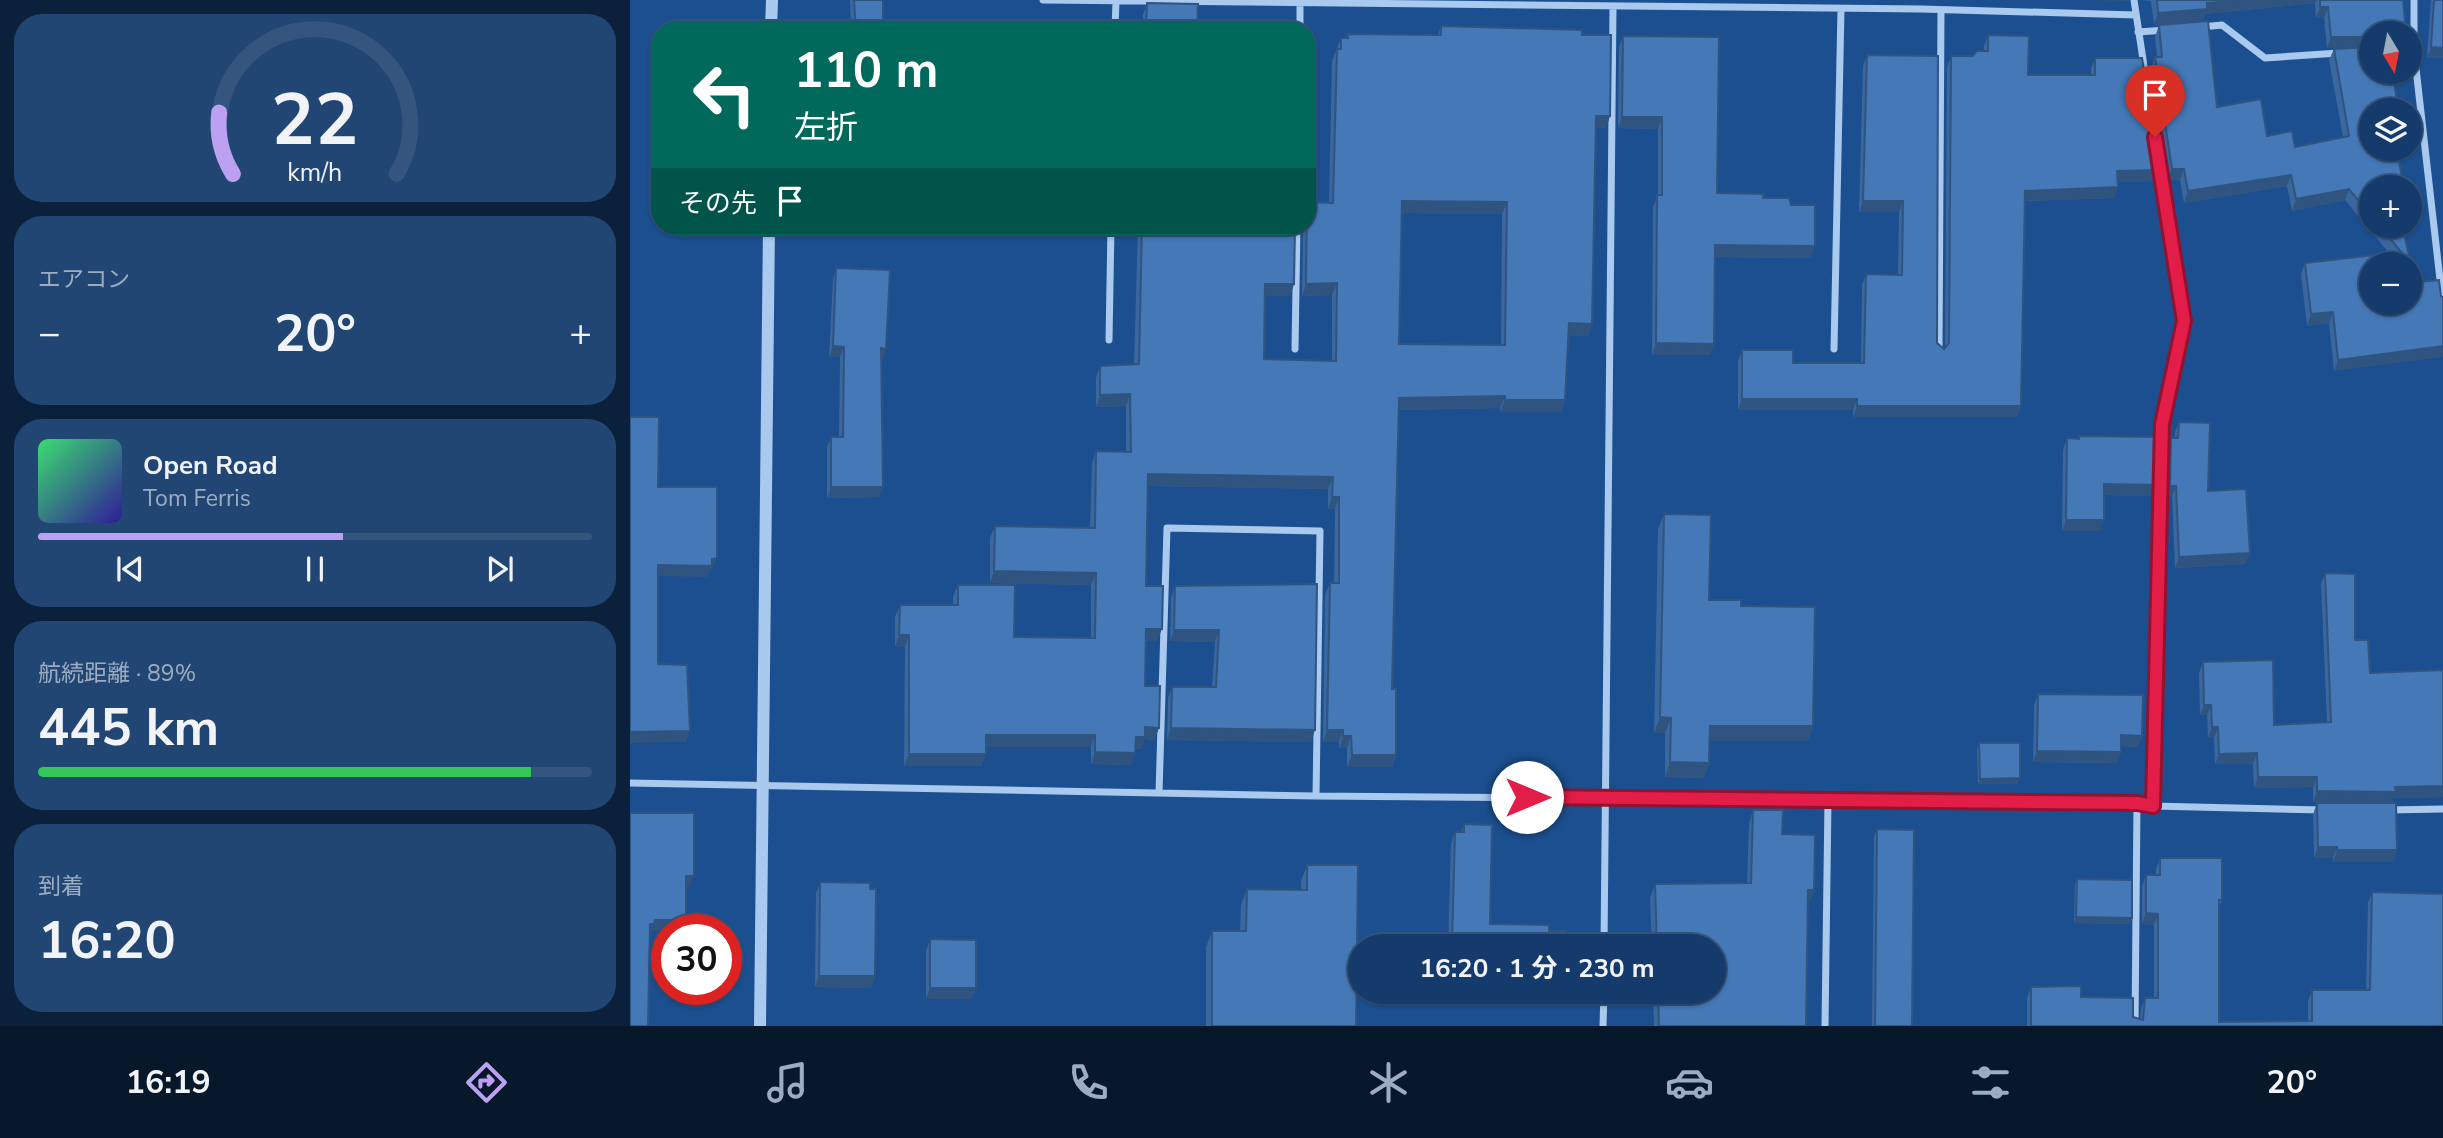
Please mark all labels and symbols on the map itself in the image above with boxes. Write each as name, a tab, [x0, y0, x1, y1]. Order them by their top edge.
north arrow	[2359, 21, 2422, 84]
pin	[2125, 65, 2185, 137]
position arrow	[1490, 760, 1564, 834]
speed limit sign: 30	[651, 914, 742, 1005]

